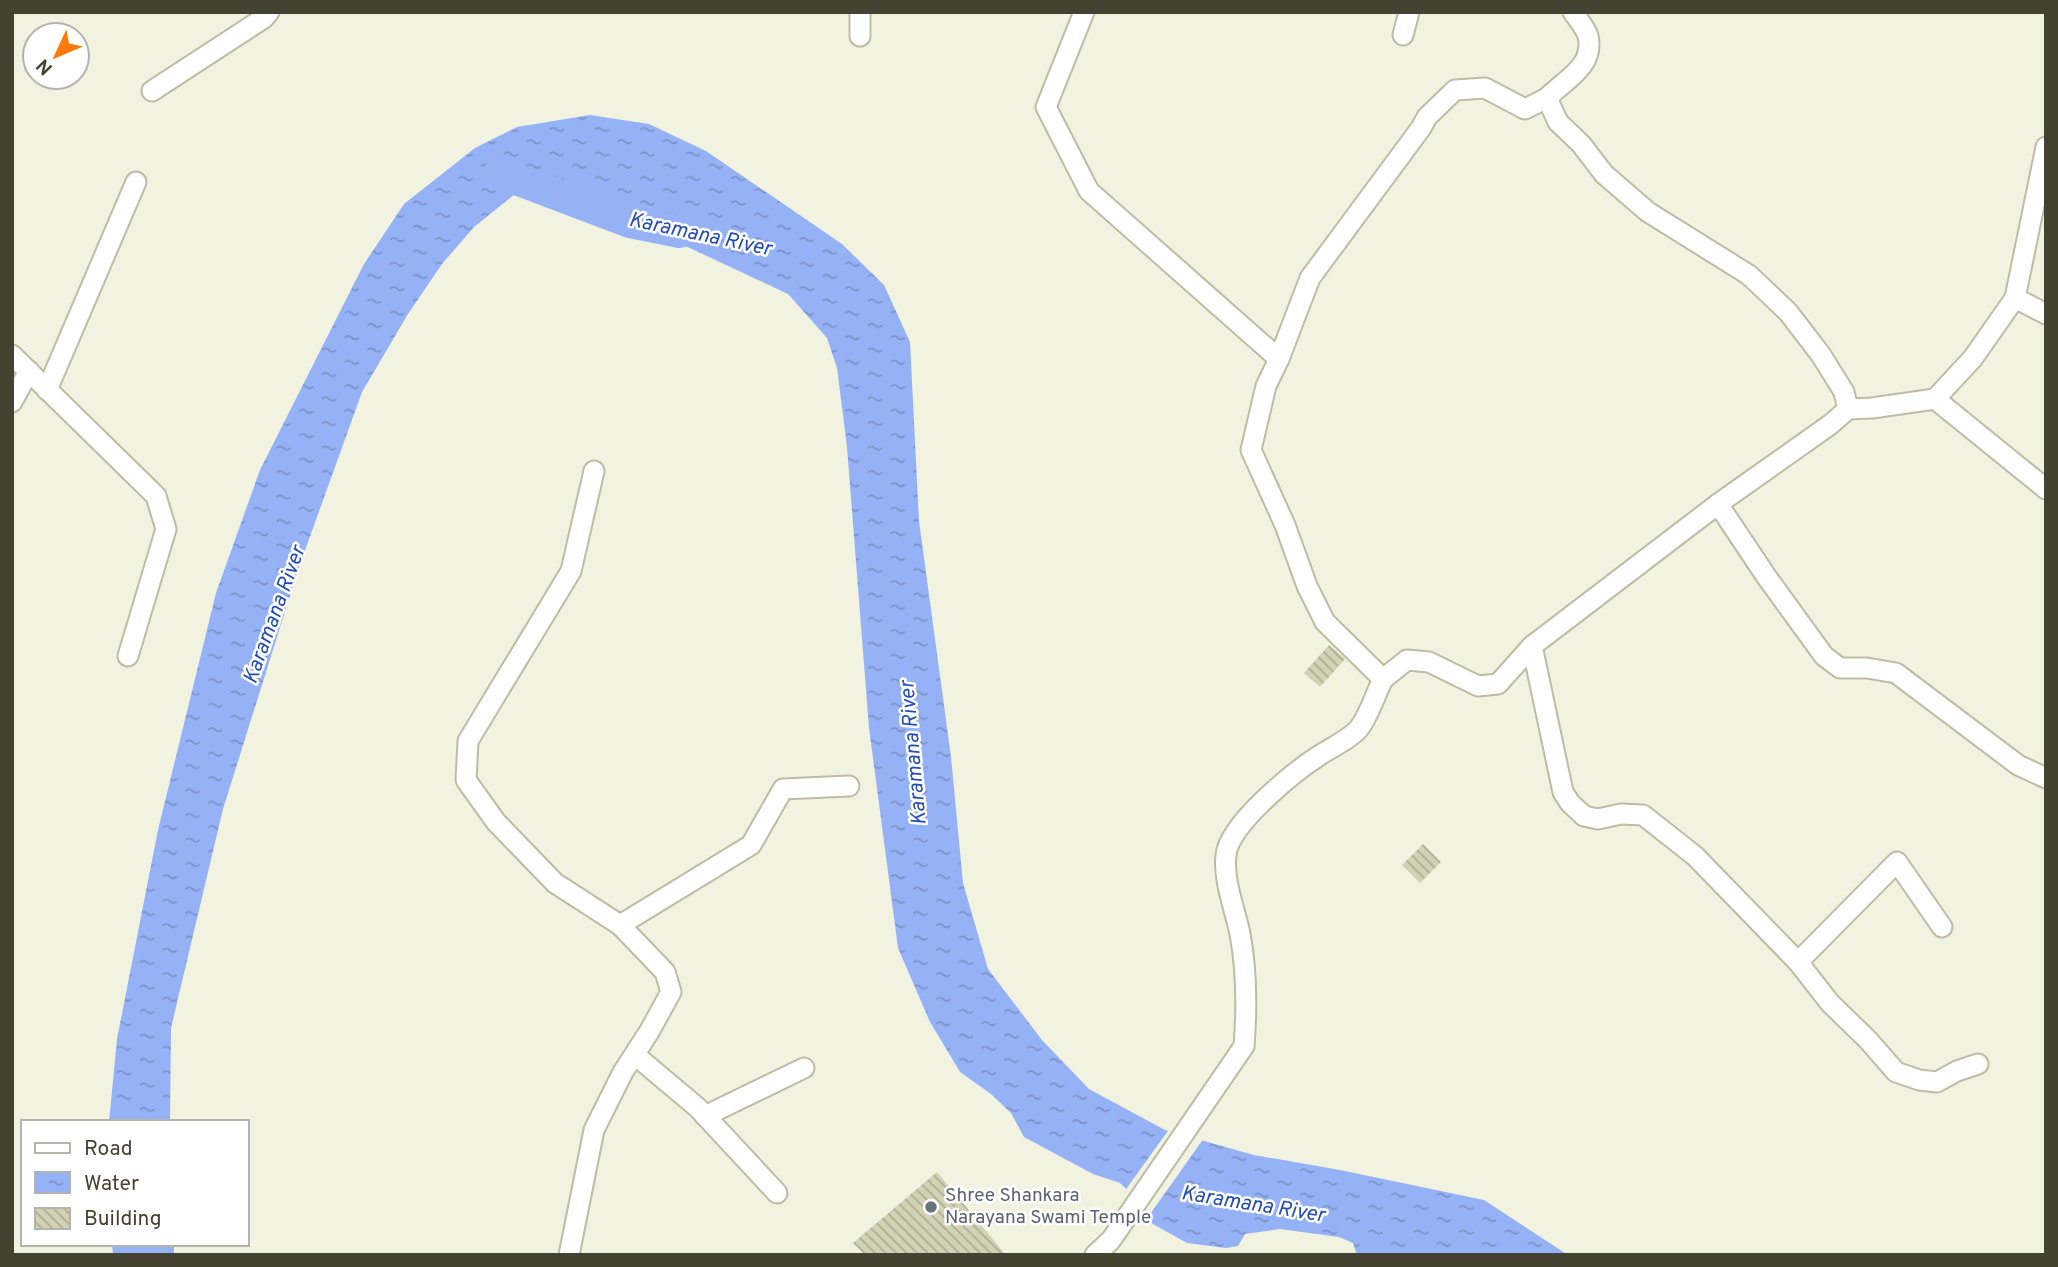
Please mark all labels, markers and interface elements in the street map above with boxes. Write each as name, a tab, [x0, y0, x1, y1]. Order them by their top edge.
north arrow	[21, 21, 91, 91]
text: N	[32, 53, 59, 80]
water label: Karamana River	[626, 207, 776, 264]
water label: Karamana River	[238, 540, 313, 688]
water label: Karamana River	[894, 678, 934, 826]
legend	[21, 1120, 248, 1246]
text: Road	[84, 1136, 133, 1163]
text: Water	[84, 1171, 139, 1198]
water label: Karamana River	[1179, 1180, 1329, 1230]
place label: Shree Shankara Narayana Swami Temple	[945, 1184, 1151, 1230]
marker: Shree Shankara Narayana Swami Temple	[923, 1199, 939, 1215]
text: Building	[84, 1206, 162, 1233]

